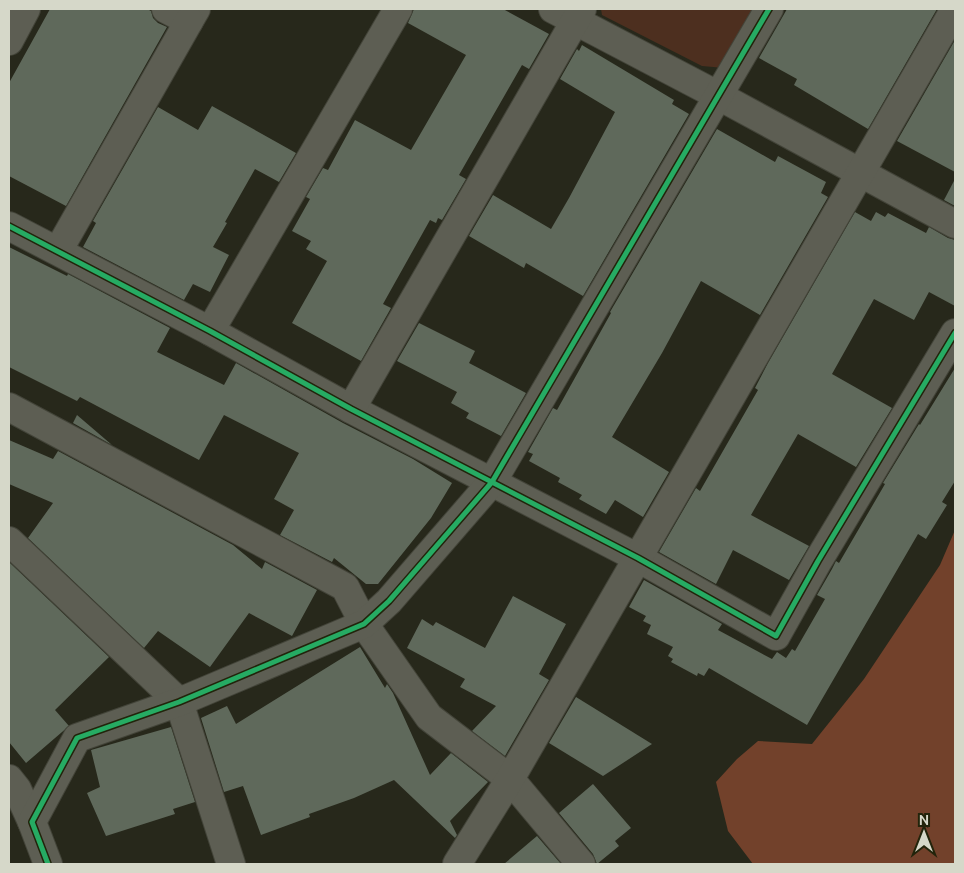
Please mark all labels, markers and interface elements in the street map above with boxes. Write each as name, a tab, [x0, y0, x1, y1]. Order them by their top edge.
north arrow	[899, 808, 949, 858]
text: N	[919, 812, 929, 828]

